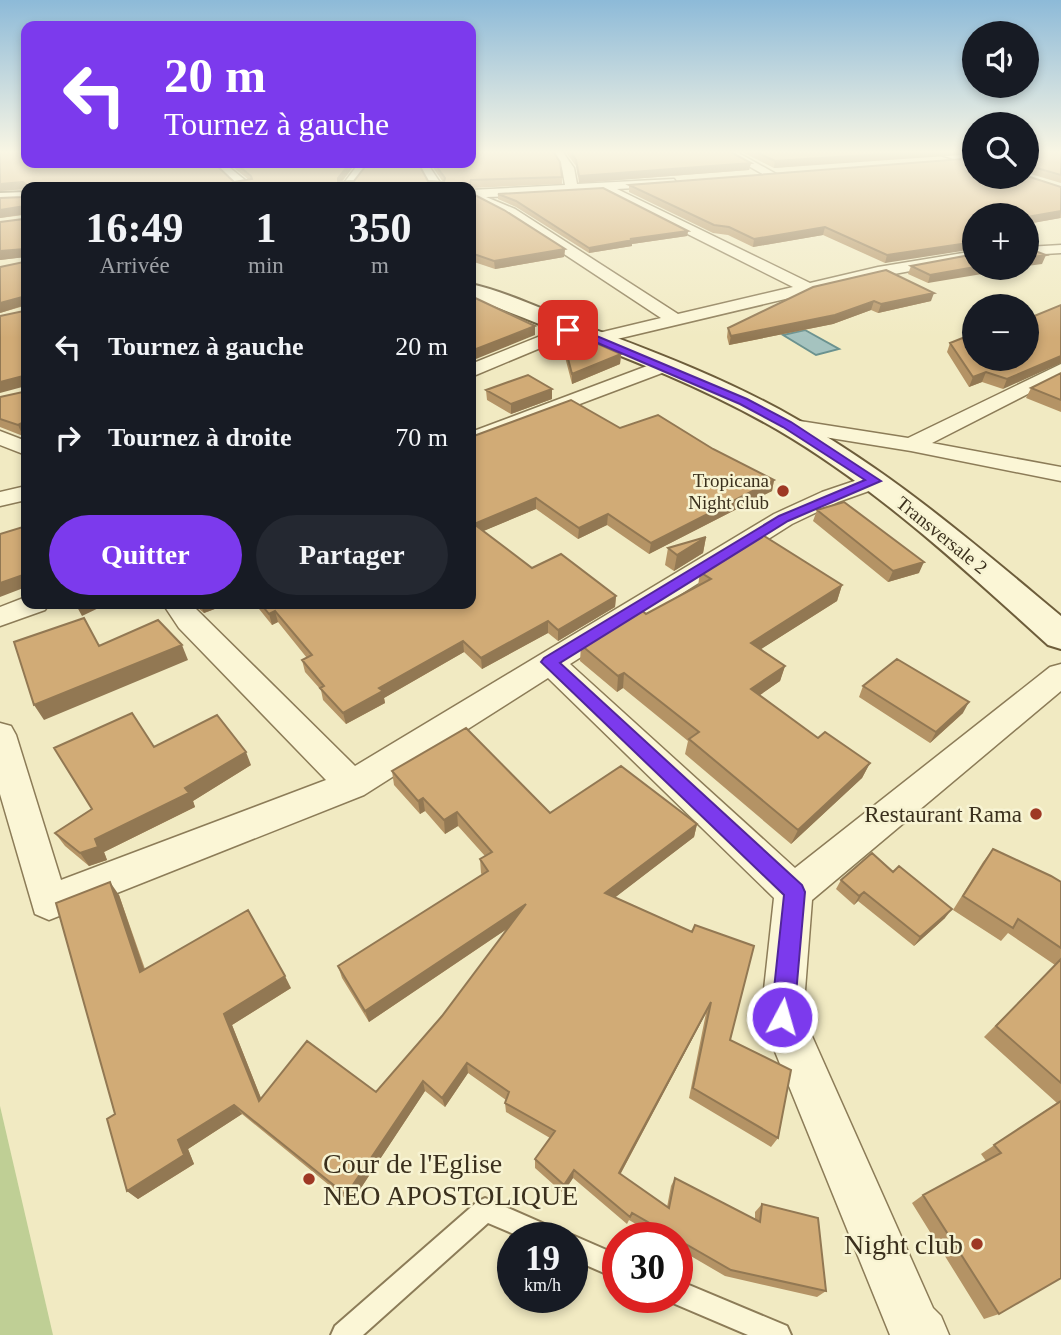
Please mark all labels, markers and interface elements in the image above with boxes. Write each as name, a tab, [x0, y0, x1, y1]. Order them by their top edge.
map controls	[962, 21, 1039, 371]
button: sound	[962, 21, 1039, 98]
text: 20 m	[164, 48, 266, 103]
icon: left	[49, 49, 140, 140]
text: Tournez à gauche	[164, 106, 389, 142]
button: search	[962, 112, 1039, 189]
button: +	[962, 203, 1039, 280]
text: 16:49	[86, 205, 184, 251]
text: 1	[255, 205, 276, 251]
text: 350	[348, 205, 411, 251]
text: Arrivée	[99, 253, 170, 278]
text: min	[248, 253, 284, 278]
text: m	[371, 253, 389, 278]
button: −	[962, 294, 1039, 371]
pin	[538, 300, 598, 360]
icon: arrive	[549, 311, 587, 349]
icon: left	[49, 328, 87, 366]
text: Tournez à gauche	[108, 332, 304, 361]
text: 20 m	[395, 332, 448, 361]
icon: right	[49, 419, 87, 457]
text: Tournez à droite	[108, 423, 291, 452]
text: 70 m	[395, 423, 448, 452]
place label: Tropicana Night club	[688, 470, 770, 513]
marker: Tropicana Night club	[775, 483, 791, 499]
street label: Transversale 2	[892, 492, 992, 578]
button: Quitter	[49, 515, 242, 595]
button: Partager	[256, 515, 448, 595]
place label: Restaurant Rama	[864, 802, 1022, 827]
marker: Restaurant Rama	[1028, 806, 1044, 822]
position arrow	[745, 980, 819, 1054]
place label: Cour de l'Eglise NEO APOSTOLIQUE	[323, 1148, 578, 1211]
marker: Cour de l'Eglise NEO APOSTOLIQUE	[301, 1171, 317, 1187]
speed limit sign: 30	[602, 1222, 693, 1313]
place label: Night club	[844, 1229, 963, 1260]
marker: Night club	[969, 1236, 985, 1252]
text: 19	[525, 1239, 560, 1278]
text: km/h	[524, 1275, 561, 1295]

